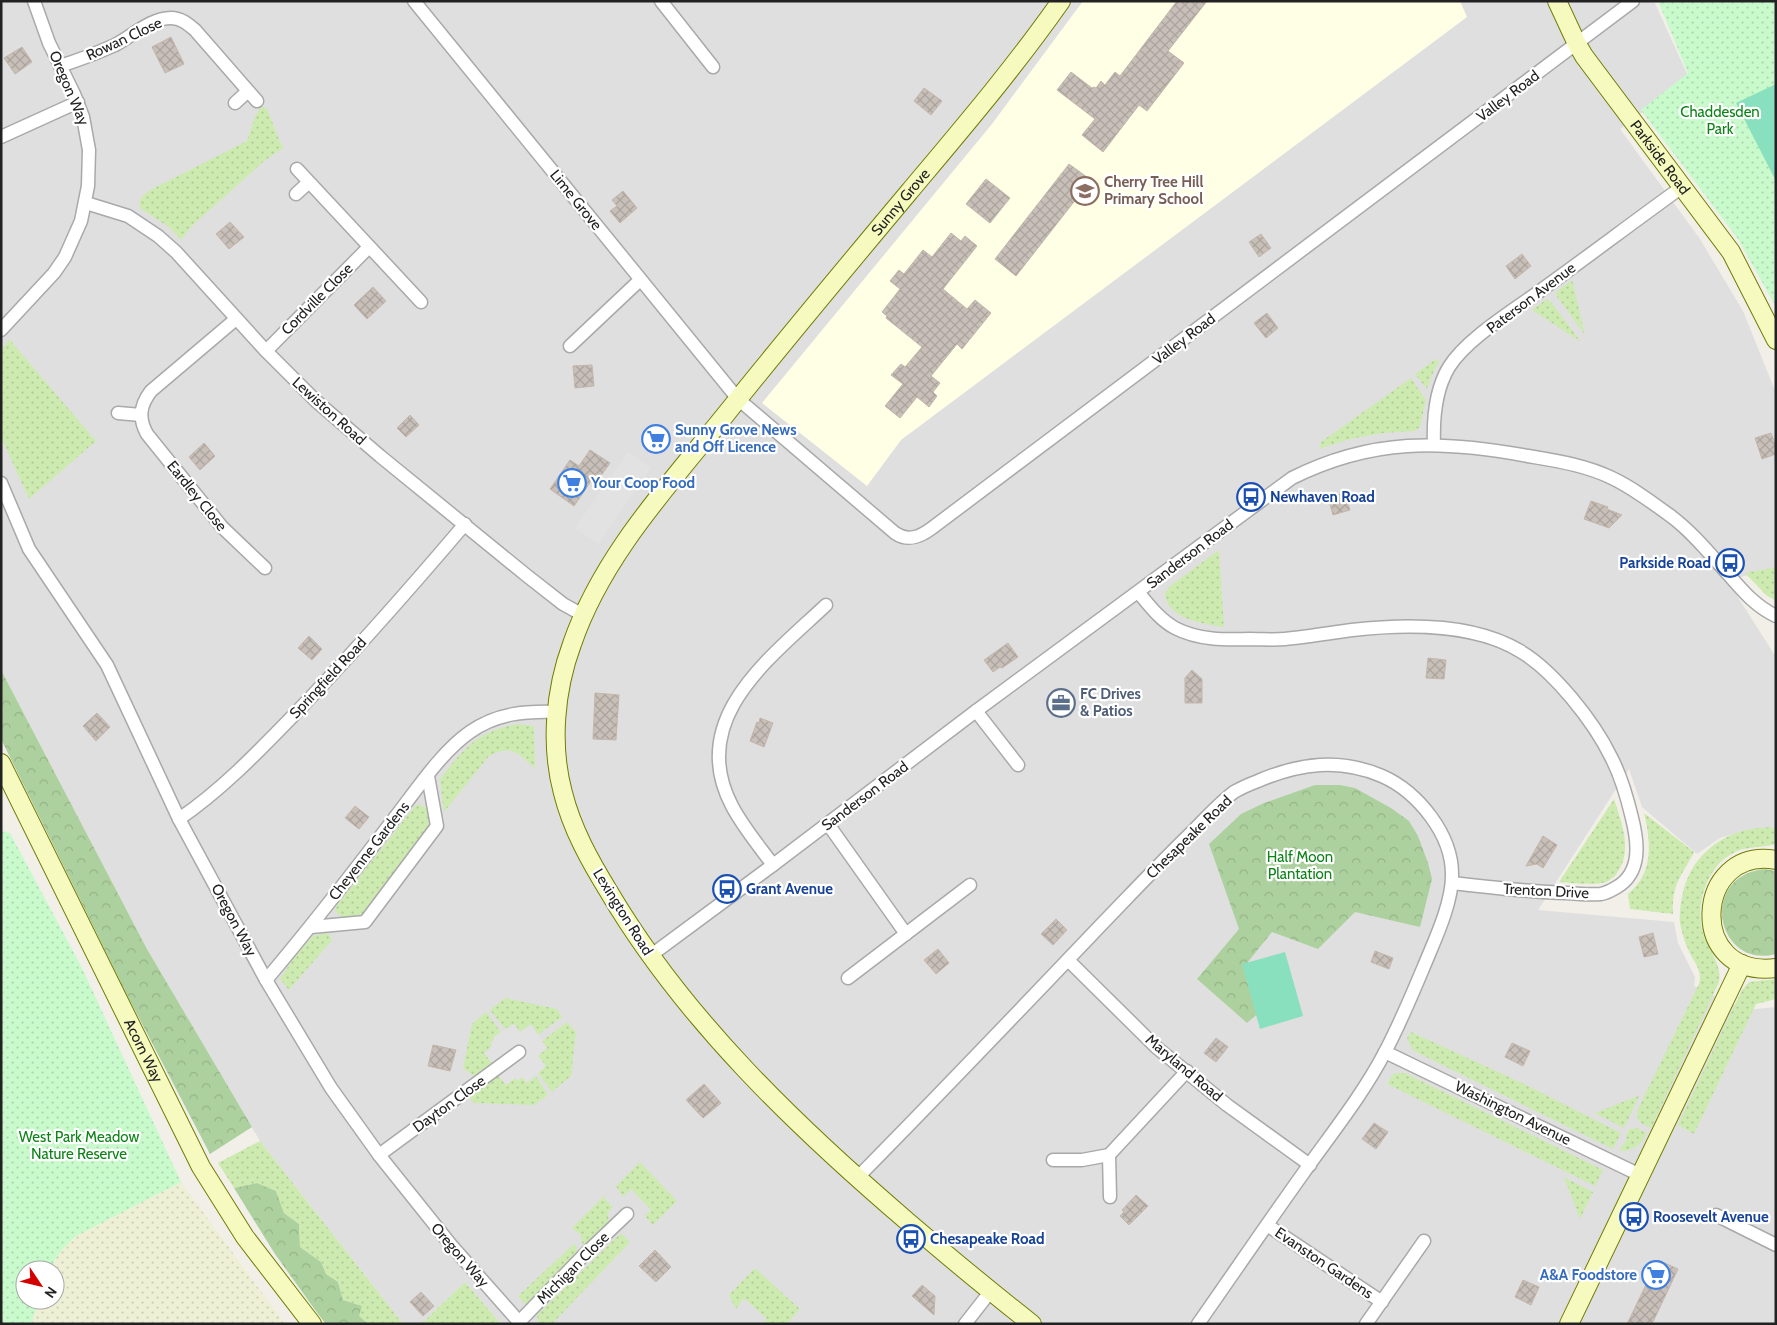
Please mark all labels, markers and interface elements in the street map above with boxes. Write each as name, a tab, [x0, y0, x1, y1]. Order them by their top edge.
street label: Rowan Close	[83, 13, 165, 64]
street label: Oregon Way	[45, 48, 93, 128]
street label: Valley Road	[1473, 67, 1543, 125]
park label: Chaddesden Park	[1680, 103, 1760, 138]
street label: Parkside Road	[1626, 117, 1694, 198]
street label: Sunny Grove	[867, 165, 934, 239]
street label: Lime Grove	[546, 166, 606, 234]
place label: Cherry Tree Hill Primary School	[1104, 173, 1204, 208]
school or university icon: Cherry Tree Hill Primary School	[1070, 176, 1100, 206]
street label: Cordville Close	[278, 259, 357, 338]
street label: Paterson Avenue	[1483, 259, 1579, 337]
street label: Valley Road	[1149, 310, 1219, 368]
street label: Lewiston Road	[288, 373, 370, 449]
place label: Sunny Grove News and Off Licence	[675, 421, 796, 456]
supermarket icon: Sunny Grove News and Off Licence	[641, 424, 671, 454]
street label: Eardley Close	[163, 457, 231, 535]
supermarket icon: Your Coop Food	[557, 468, 587, 498]
place label: Your Coop Food	[590, 474, 695, 492]
bus stop icon: Newhaven Road	[1236, 482, 1266, 512]
place label: Newhaven Road	[1270, 488, 1375, 506]
street label: Sanderson Road	[1143, 516, 1237, 592]
bus stop icon: Parkside Road	[1715, 548, 1745, 578]
place label: Parkside Road	[1619, 554, 1711, 572]
street label: Springfield Road	[286, 634, 370, 722]
place label: FC Drives & Patios	[1080, 685, 1141, 720]
office icon: FC Drives & Patios	[1046, 688, 1076, 718]
street label: Sanderson Road	[818, 758, 912, 834]
street label: Chesapeake Road	[1143, 792, 1235, 882]
street label: Cheyenne Gardens	[325, 798, 413, 904]
park label: Half Moon Plantation	[1267, 848, 1333, 883]
street label: Lexington Road	[589, 865, 657, 959]
bus stop icon: Grant Avenue	[712, 874, 742, 904]
place label: Grant Avenue	[746, 880, 833, 898]
street label: Trenton Drive	[1503, 880, 1590, 902]
street label: Oregon Way	[207, 881, 261, 960]
street label: Acorn Way	[120, 1016, 167, 1086]
street label: Maryland Road	[1142, 1031, 1226, 1105]
street label: Dayton Close	[409, 1072, 489, 1136]
street label: Washington Avenue	[1452, 1077, 1574, 1149]
park label: West Park Meadow Nature Reserve	[19, 1128, 139, 1163]
bus stop icon: Roosevelt Avenue	[1619, 1202, 1649, 1232]
place label: Roosevelt Avenue	[1653, 1208, 1769, 1226]
street label: Oregon Way	[427, 1219, 493, 1291]
street label: Evanston Gardens	[1271, 1223, 1377, 1303]
bus stop icon: Chesapeake Road	[896, 1224, 926, 1254]
street label: Michigan Close	[533, 1228, 613, 1308]
place label: Chesapeake Road	[930, 1230, 1044, 1248]
north arrow	[15, 1260, 65, 1310]
supermarket icon: A&A Foodstore	[1641, 1260, 1671, 1290]
place label: A&A Foodstore	[1540, 1266, 1637, 1284]
text: N	[40, 1283, 61, 1302]

